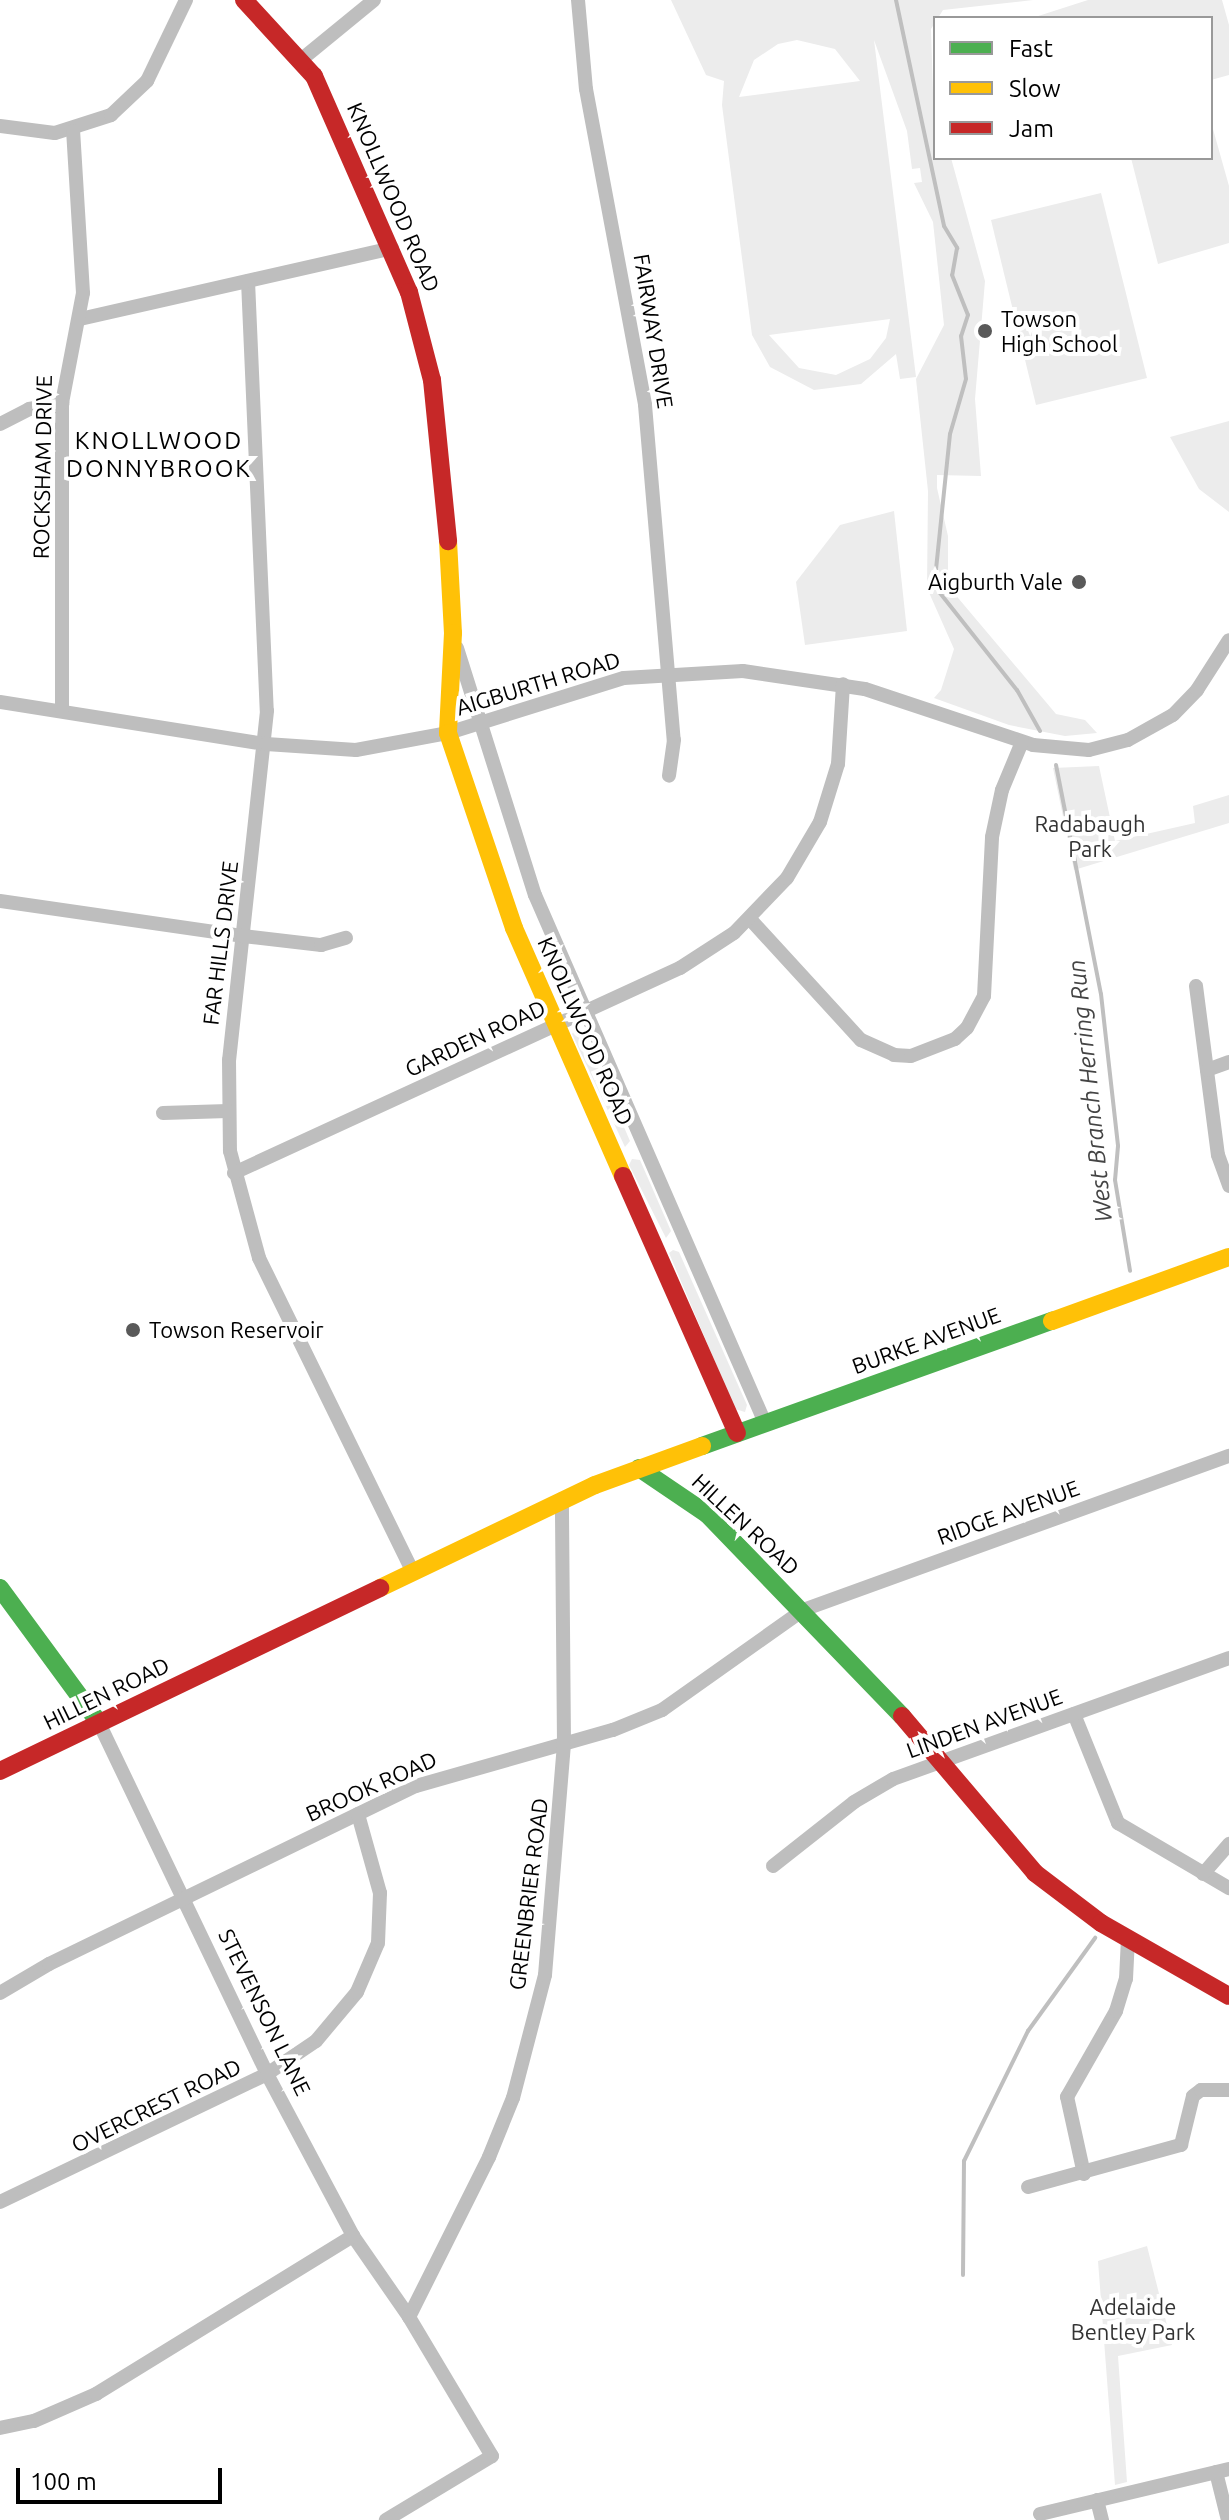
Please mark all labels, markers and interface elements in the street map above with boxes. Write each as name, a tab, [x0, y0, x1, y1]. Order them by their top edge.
legend	[933, 16, 1213, 160]
text: Fast	[1009, 35, 1053, 62]
text: Slow	[1009, 75, 1061, 102]
street label: KNOLLWOOD ROAD	[342, 98, 446, 296]
text: Jam	[1009, 115, 1054, 142]
street label: FAIRWAY DRIVE	[629, 252, 679, 410]
place label: Towson High School	[1001, 305, 1118, 356]
marker: Towson High School	[976, 322, 994, 340]
street label: ROCKSHAM DRIVE	[27, 375, 57, 559]
district label: KNOLLWOOD DONNYBROOK	[66, 427, 252, 483]
place label: Aigburth Vale	[928, 569, 1063, 595]
marker: Aigburth Vale	[1070, 573, 1088, 591]
street label: AIGBURTH ROAD	[453, 645, 623, 721]
park label: Radabaugh Park	[1034, 810, 1146, 862]
street label: FAR HILLS DRIVE	[197, 859, 243, 1027]
street label: KNOLLWOOD ROAD	[533, 933, 639, 1129]
water label: West Branch Herring Run	[1062, 958, 1118, 1224]
street label: GARDEN ROAD	[401, 994, 549, 1082]
street label: BURKE AVENUE	[848, 1301, 1004, 1379]
place label: Towson Reservoir	[149, 1317, 324, 1343]
marker: Towson Reservoir	[124, 1321, 142, 1339]
street label: HILLEN ROAD	[687, 1468, 805, 1580]
street label: RIDGE AVENUE	[933, 1474, 1083, 1550]
street label: HILLEN ROAD	[39, 1651, 173, 1735]
street label: LINDEN AVENUE	[903, 1683, 1065, 1763]
street label: BROOK ROAD	[301, 1745, 441, 1827]
street label: GREENBRIER ROAD	[503, 1796, 553, 1992]
street label: STEVENSON LANE	[213, 1925, 317, 2099]
street label: OVERCREST ROAD	[67, 2053, 245, 2157]
park label: Adelaide Bentley Park	[1071, 2293, 1195, 2344]
scale bar	[20, 2452, 226, 2502]
text: 100 m	[30, 2468, 97, 2495]

